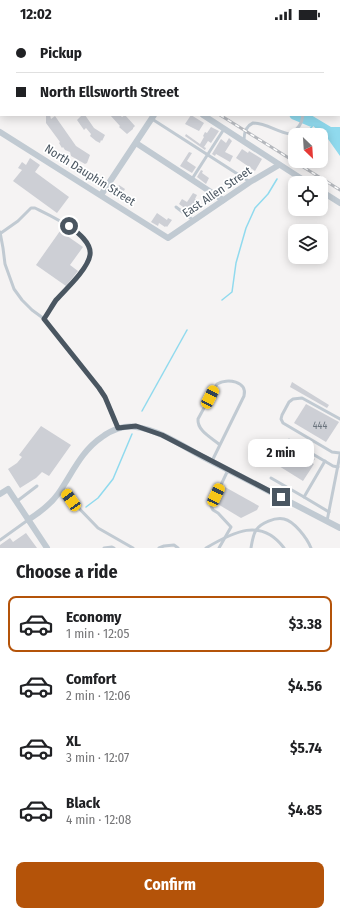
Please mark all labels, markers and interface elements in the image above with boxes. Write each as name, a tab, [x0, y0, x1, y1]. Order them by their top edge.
text: 12:02	[20, 5, 52, 23]
text: Pickup	[40, 44, 82, 62]
text: North Ellsworth Street	[40, 83, 179, 101]
north arrow	[288, 128, 328, 168]
map controls	[288, 128, 328, 264]
street label: North Dauphin Street	[42, 141, 138, 209]
street label: East Allen Street	[180, 164, 254, 220]
button: locate	[288, 176, 328, 216]
route start	[60, 217, 78, 235]
button: layers	[288, 224, 328, 264]
car	[199, 384, 221, 410]
house number: 444	[313, 420, 327, 432]
callout: 2 min	[248, 439, 314, 467]
text: 2 min	[267, 445, 295, 460]
car	[205, 482, 227, 508]
car	[59, 487, 83, 513]
route end	[272, 488, 290, 506]
text: Choose a ride	[16, 561, 118, 583]
icon: car	[18, 606, 54, 642]
text: Economy	[66, 608, 121, 626]
text: $3.38	[289, 615, 322, 633]
text: 1 min · 12:05	[66, 626, 129, 641]
icon: car	[18, 668, 54, 704]
text: Comfort	[66, 670, 117, 688]
text: $4.56	[288, 677, 322, 695]
text: 2 min · 12:06	[66, 688, 131, 703]
icon: car	[18, 730, 54, 766]
text: XL	[66, 732, 81, 750]
text: $5.74	[290, 739, 322, 757]
text: 3 min · 12:07	[66, 750, 129, 765]
icon: car	[18, 792, 54, 828]
text: Black	[66, 794, 100, 812]
text: $4.85	[288, 801, 322, 819]
text: 4 min · 12:08	[66, 812, 131, 827]
button: Confirm	[16, 862, 324, 908]

